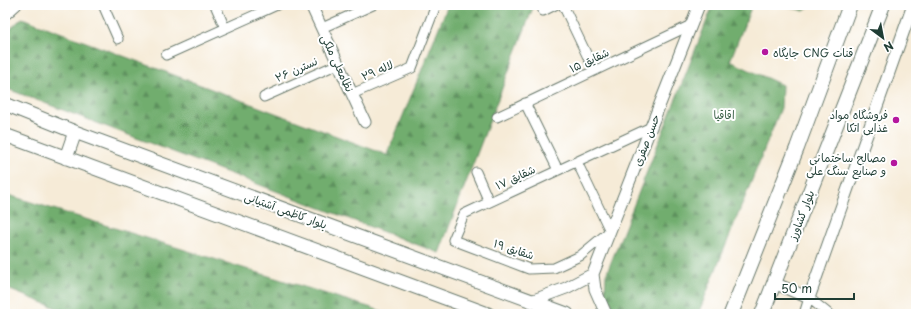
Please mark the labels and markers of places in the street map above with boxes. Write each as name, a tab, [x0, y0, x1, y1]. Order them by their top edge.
place label: جایگاه CNG قنات	[773, 44, 853, 61]
marker: جایگاه CNG قنات	[760, 47, 770, 57]
place label: فروشگاه مواد غذایی اتکا	[829, 106, 888, 136]
marker: فروشگاه مواد غذایی اتکا	[891, 115, 901, 125]
place label: مصالح ساختمانی و صنایع سنگ علی	[806, 149, 886, 180]
marker: مصالح ساختمانی و صنایع سنگ علی	[889, 158, 899, 168]

